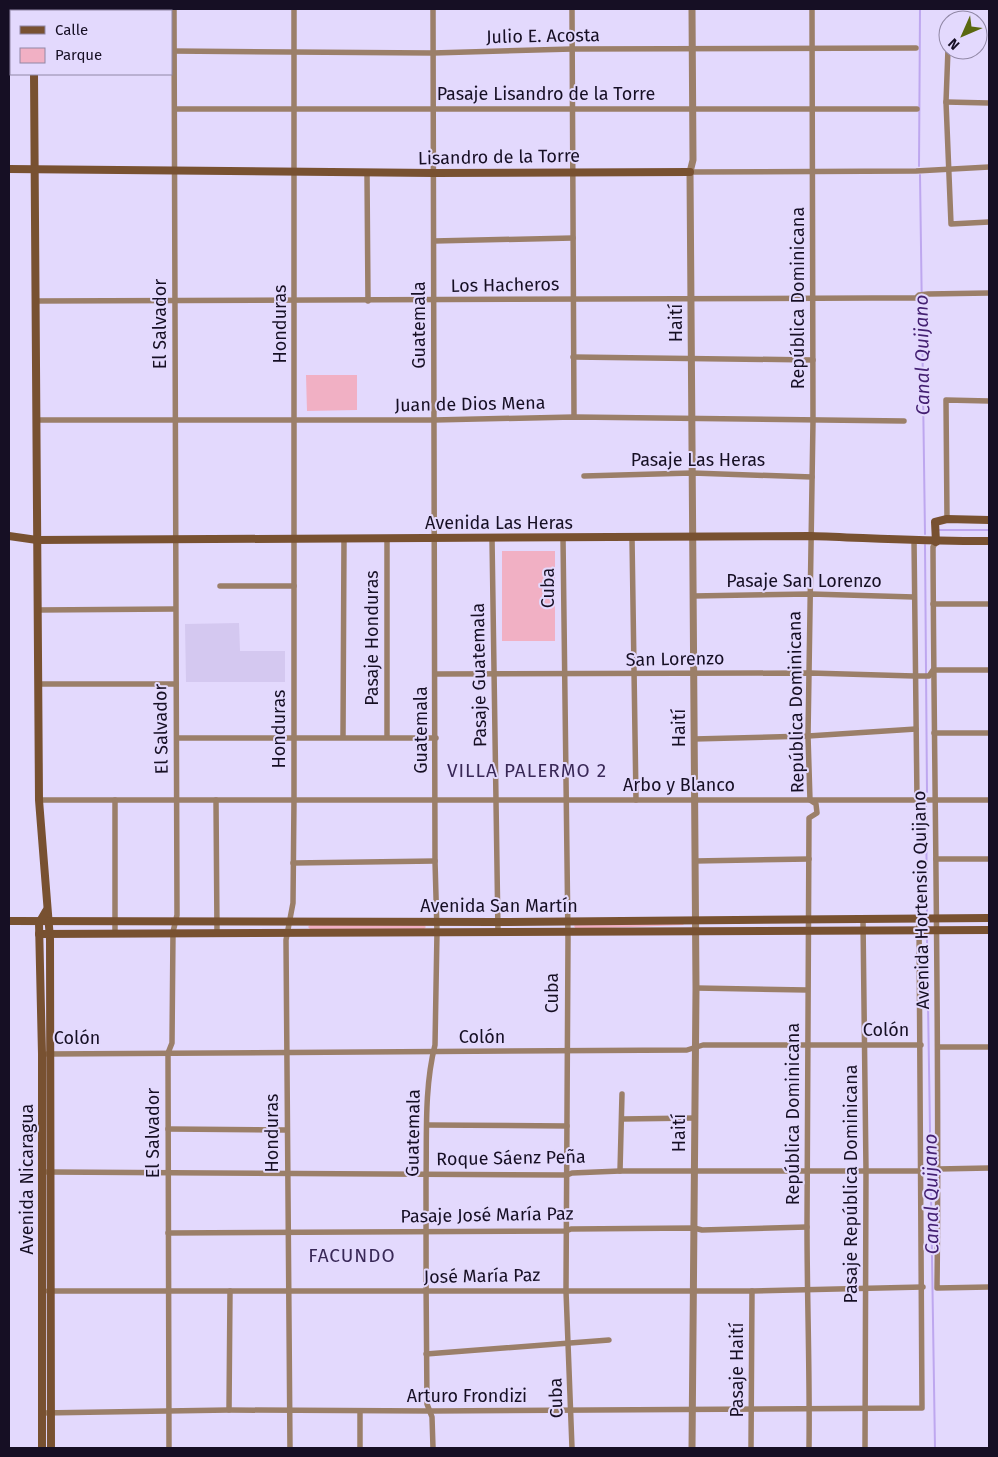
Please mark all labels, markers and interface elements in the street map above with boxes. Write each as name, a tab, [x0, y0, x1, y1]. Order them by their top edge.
legend	[10, 10, 172, 75]
north arrow	[938, 10, 988, 60]
text: Calle	[55, 21, 88, 39]
street label: Julio E. Acosta	[486, 24, 600, 48]
text: N	[945, 35, 963, 53]
text: Parque	[55, 46, 102, 64]
street label: Pasaje Lisandro de la Torre	[437, 83, 655, 105]
street label: Lisandro de la Torre	[418, 145, 580, 169]
street label: República Dominicana	[787, 207, 809, 389]
street label: Los Hacheros	[451, 273, 559, 297]
street label: El Salvador	[149, 279, 171, 369]
street label: Guatemala	[408, 281, 430, 369]
street label: Honduras	[269, 285, 291, 363]
water label: Canal Quijano	[909, 295, 935, 415]
street label: Haití	[665, 304, 687, 342]
street label: Juan de Dios Mena	[394, 392, 546, 416]
street label: Pasaje Las Heras	[631, 449, 765, 471]
street label: Avenida Las Heras	[425, 512, 573, 534]
street label: Cuba	[537, 568, 559, 608]
street label: Pasaje Honduras	[361, 570, 383, 706]
street label: Pasaje San Lorenzo	[726, 570, 882, 592]
street label: Pasaje Guatemala	[467, 603, 491, 747]
street label: República Dominicana	[783, 611, 809, 793]
street label: San Lorenzo	[625, 647, 725, 671]
street label: El Salvador	[149, 683, 173, 775]
street label: Guatemala	[410, 686, 432, 774]
street label: Honduras	[268, 690, 290, 768]
street label: Haití	[668, 709, 690, 747]
district label: VILLA PALERMO 2	[447, 759, 607, 782]
street label: Arbo y Blanco	[623, 774, 735, 796]
street label: Avenida Hortensio Quijano	[908, 790, 934, 1010]
street label: Avenida San Martín	[420, 895, 578, 917]
street label: Cuba	[541, 973, 563, 1013]
street label: Colón	[863, 1019, 909, 1041]
street label: República Dominicana	[782, 1023, 804, 1205]
street label: Colón	[459, 1026, 505, 1048]
street label: Colón	[54, 1027, 100, 1049]
street label: Pasaje República Dominicana	[840, 1065, 862, 1303]
street label: El Salvador	[142, 1088, 164, 1178]
street label: Guatemala	[401, 1089, 425, 1177]
street label: Honduras	[261, 1094, 283, 1172]
street label: Avenida Nicaragua	[16, 1104, 38, 1254]
street label: Haití	[668, 1114, 690, 1152]
water label: Canal Quijano	[918, 1134, 944, 1254]
street label: Roque Sáenz Peña	[436, 1146, 586, 1170]
street label: Pasaje José María Paz	[400, 1202, 574, 1228]
district label: FACUNDO	[308, 1244, 396, 1267]
street label: José María Paz	[424, 1264, 541, 1288]
street label: Pasaje Haití	[726, 1322, 748, 1418]
street label: Cuba	[544, 1377, 568, 1419]
street label: Arturo Frondizi	[407, 1385, 527, 1407]

